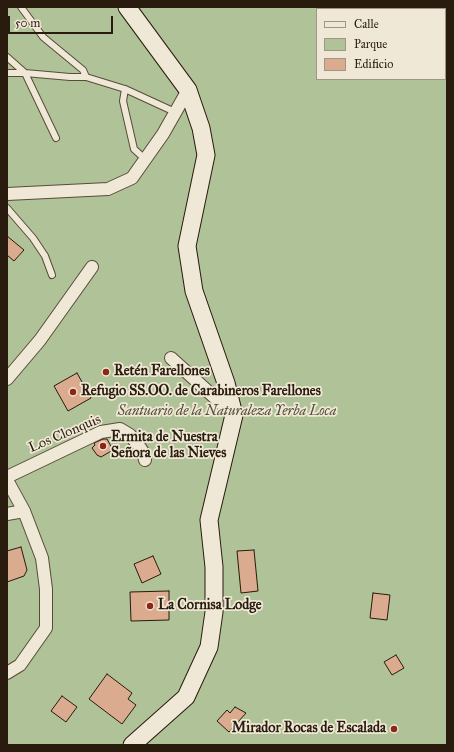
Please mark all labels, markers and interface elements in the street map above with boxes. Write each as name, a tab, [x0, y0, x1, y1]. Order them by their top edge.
scale bar	[10, 8, 115, 34]
legend	[316, 8, 446, 80]
text: 50 m	[15, 16, 40, 30]
text: Calle	[354, 17, 379, 31]
text: Parque	[354, 37, 387, 51]
text: Edificio	[354, 57, 393, 71]
place label: Retén Farellones	[114, 364, 210, 380]
marker: Retén Farellones	[101, 367, 111, 377]
place label: Refugio SS.OO. de Carabineros Farellones	[81, 384, 321, 400]
marker: Refugio SS.OO. de Carabineros Farellones	[68, 387, 78, 397]
park label: Santuario de la Naturaleza Yerba Loca	[118, 404, 336, 420]
street label: Los Clonquis	[26, 411, 104, 457]
place label: Ermita de Nuestra Señora de las Nieves	[111, 430, 226, 462]
marker: Ermita de Nuestra Señora de las Nieves	[98, 441, 108, 451]
place label: La Cornisa Lodge	[158, 598, 262, 614]
marker: La Cornisa Lodge	[145, 601, 155, 611]
place label: Mirador Rocas de Escalada	[232, 721, 386, 737]
marker: Mirador Rocas de Escalada	[389, 724, 399, 734]

